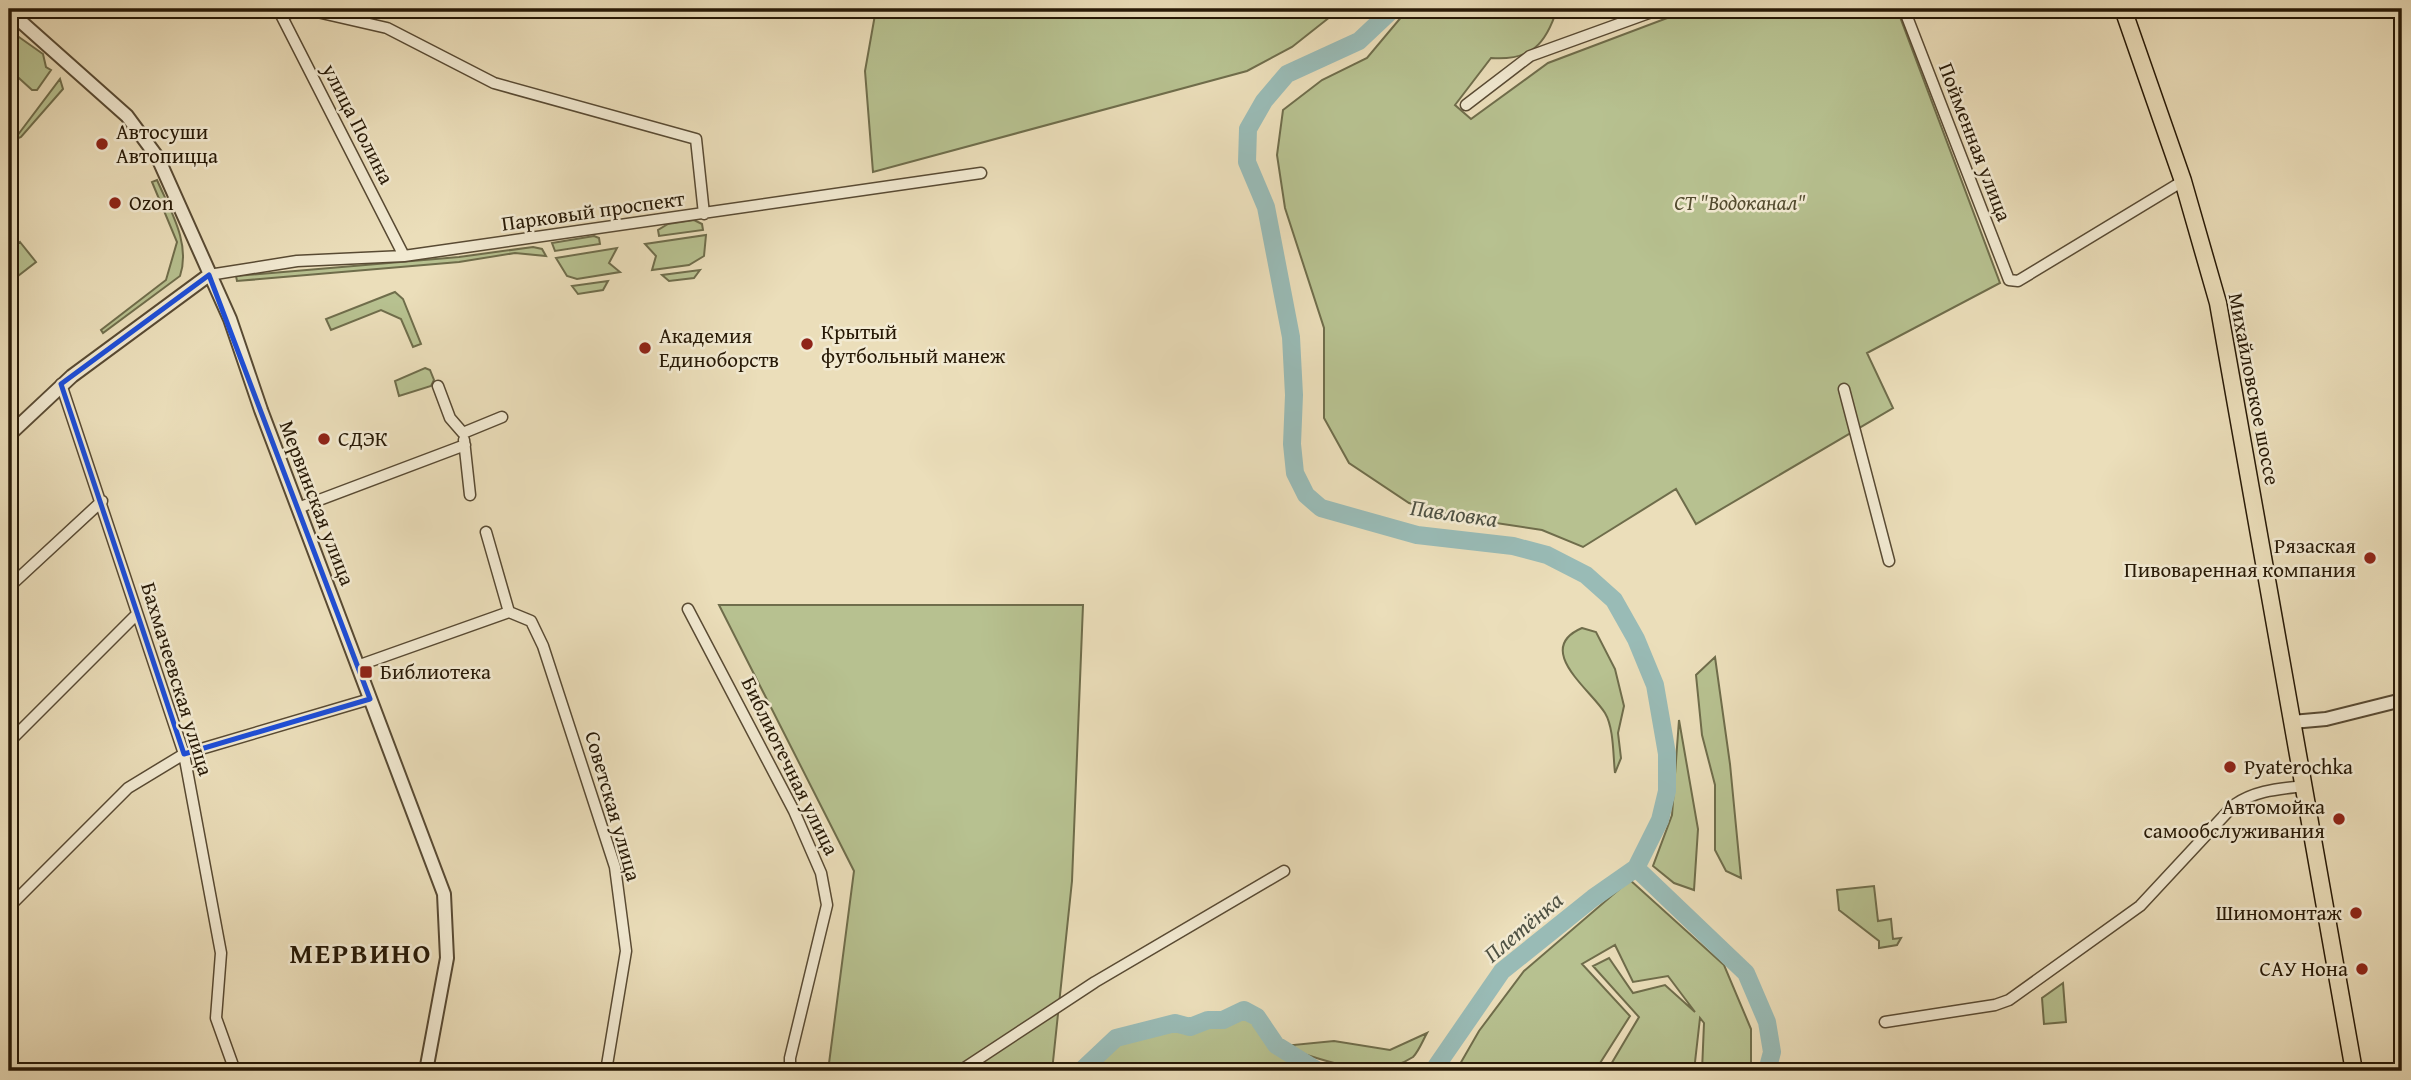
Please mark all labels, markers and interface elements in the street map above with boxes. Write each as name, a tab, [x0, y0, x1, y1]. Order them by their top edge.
street label: улица Полина	[314, 57, 402, 190]
street label: Пойменная улица	[1931, 58, 2020, 226]
place label: Автосуши Автопицца	[116, 116, 218, 171]
marker: Автосуши Автопицца	[94, 136, 110, 152]
street label: Парковый проспект	[499, 182, 687, 239]
place label: Ozon	[129, 187, 174, 218]
park label: СТ "Водоканал"	[1674, 187, 1806, 218]
marker: Ozon	[107, 195, 123, 211]
street label: Михайловское шоссе	[2221, 290, 2288, 488]
place label: Крытый футбольный манеж	[821, 316, 1006, 371]
place label: Академия Единоборств	[659, 320, 779, 375]
marker: Крытый футбольный манеж	[799, 336, 815, 352]
marker: Академия Единоборств	[637, 340, 653, 356]
street label: Мервинская улица	[272, 416, 363, 590]
place label: СДЭК	[338, 423, 388, 454]
marker: СДЭК	[316, 431, 332, 447]
water label: Павловка	[1408, 490, 1500, 535]
place label: Рязаская Пивоваренная компания	[2124, 530, 2356, 585]
marker: Рязаская Пивоваренная компания	[2362, 550, 2378, 566]
street label: Бахмачеевская улица	[133, 578, 222, 780]
place label: Библиотека	[380, 656, 491, 687]
marker: Библиотека	[358, 664, 374, 680]
street label: Библиотечная улица	[734, 671, 847, 860]
street label: Советская улица	[577, 727, 650, 884]
place label: Pyaterochka	[2244, 751, 2353, 782]
marker: Pyaterochka	[2222, 759, 2238, 775]
place label: Автомойка самообслуживания	[2144, 791, 2325, 846]
marker: Автомойка самообслуживания	[2331, 811, 2347, 827]
water label: Плетёнка	[1476, 883, 1570, 970]
place label: Шиномонтаж	[2216, 897, 2343, 928]
marker: Шиномонтаж	[2348, 905, 2364, 921]
district label: МЕРВИНО	[290, 932, 432, 973]
place label: САУ Нона	[2260, 953, 2348, 984]
marker: САУ Нона	[2354, 961, 2370, 977]

